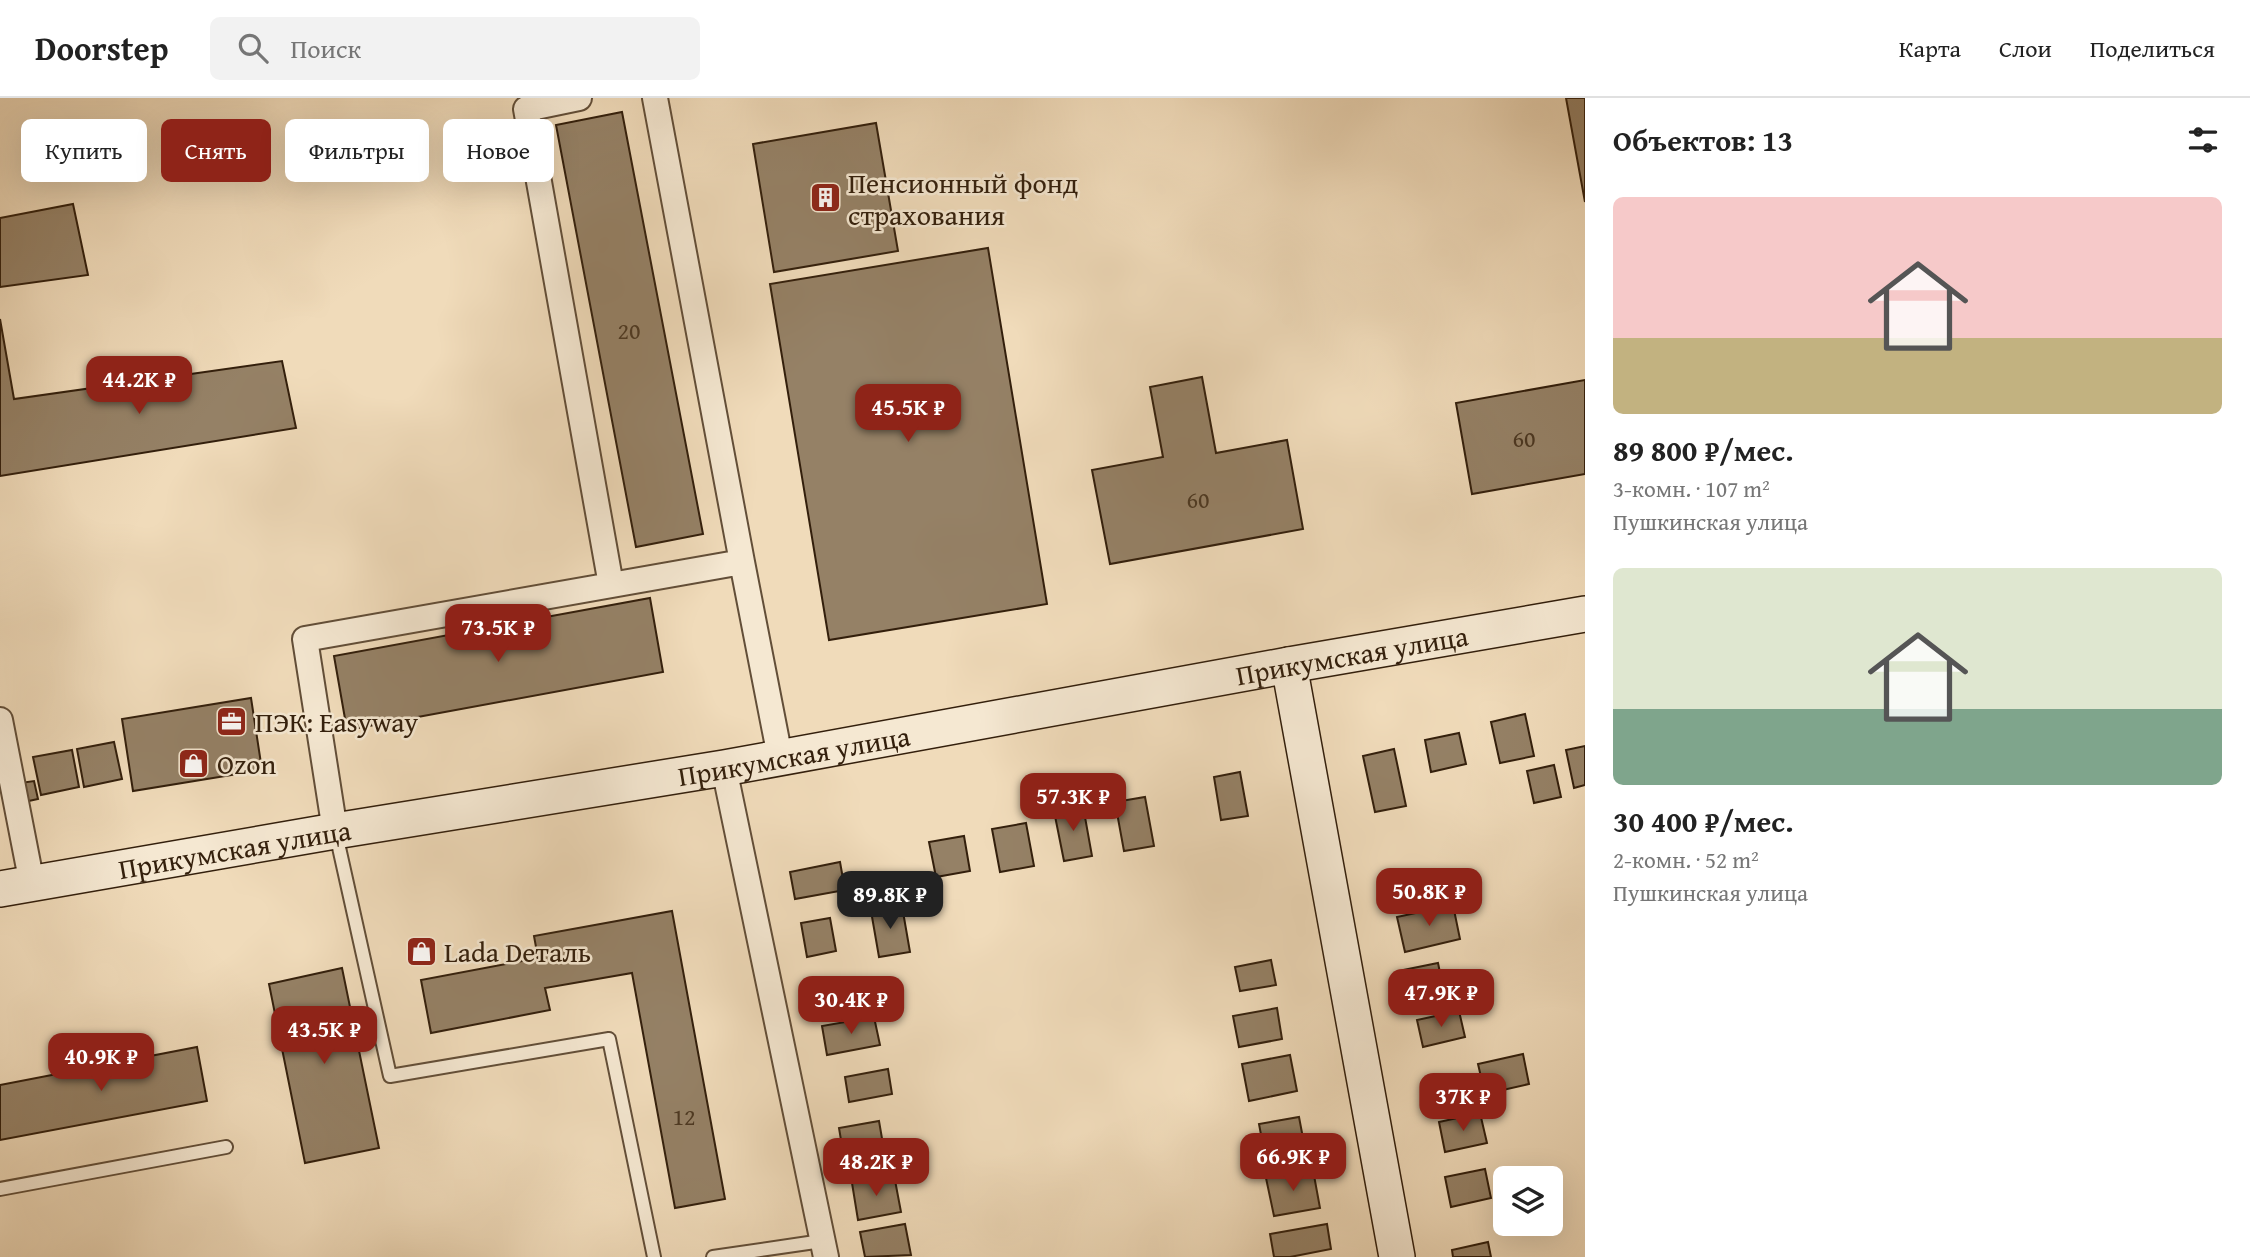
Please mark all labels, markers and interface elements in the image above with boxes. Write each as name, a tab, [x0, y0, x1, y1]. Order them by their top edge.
search box	[210, 17, 700, 80]
text: Doorstep	[35, 24, 168, 72]
icon: search	[234, 29, 272, 67]
text: Поиск	[290, 29, 361, 68]
text: Карта	[1899, 31, 1961, 66]
text: Слои	[1999, 31, 2052, 66]
text: Поделиться	[2090, 31, 2215, 66]
text: Объектов: 13	[1613, 118, 1793, 162]
chip: Купить	[21, 119, 147, 182]
chip: Снять	[161, 119, 271, 182]
chip: Фильтры	[285, 119, 429, 182]
chip: Новое	[443, 119, 554, 182]
icon: filters	[2184, 121, 2222, 159]
place label: Пенсионный фонд страхования	[848, 162, 1078, 235]
building icon: Пенсионный фонд страхования	[808, 181, 842, 215]
icon: home	[1855, 243, 1981, 369]
house number: 20	[617, 313, 641, 348]
pin: 44.2K ₽	[74, 356, 204, 416]
text: 44.2K ₽	[102, 362, 176, 395]
pin: 45.5K ₽	[843, 384, 973, 444]
text: 45.5K ₽	[871, 390, 945, 423]
house number: 60	[1512, 421, 1536, 456]
text: 89 800 ₽/мес.	[1613, 428, 1794, 472]
text: 3-комн. · 107 m²	[1613, 472, 1770, 505]
house number: 60	[1186, 482, 1210, 517]
text: Пушкинская улица	[1613, 505, 1808, 538]
pin: 73.5K ₽	[433, 604, 563, 664]
text: 73.5K ₽	[461, 610, 535, 643]
street label: Прикумская улица	[1232, 614, 1472, 695]
icon: home	[1855, 614, 1981, 740]
place label: ПЭК: Easyway	[255, 701, 418, 742]
office icon: ПЭК: Easyway	[215, 704, 249, 738]
street label: Прикумская улица	[675, 714, 914, 796]
place label: Ozon	[217, 743, 277, 784]
shop icon: Ozon	[177, 746, 211, 780]
pin: 57.3K ₽	[1008, 774, 1138, 833]
text: 57.3K ₽	[1036, 779, 1110, 812]
text: 30 400 ₽/мес.	[1613, 799, 1794, 843]
street label: Прикумская улица	[115, 808, 354, 889]
text: 2-комн. · 52 m²	[1613, 843, 1759, 876]
pin: 50.8K ₽	[1364, 868, 1494, 928]
pin: 89.8K ₽	[825, 872, 955, 931]
text: 50.8K ₽	[1392, 874, 1466, 907]
text: Пушкинская улица	[1613, 876, 1808, 909]
text: 89.8K ₽	[853, 877, 927, 910]
place label: Lada Dеталь	[444, 931, 591, 972]
shop icon: Lada Dеталь	[404, 934, 438, 968]
pin: 47.9K ₽	[1376, 970, 1506, 1029]
text: 47.9K ₽	[1404, 975, 1478, 1008]
pin: 30.4K ₽	[786, 976, 916, 1036]
text: 30.4K ₽	[814, 982, 888, 1015]
pin: 43.5K ₽	[259, 1006, 389, 1066]
text: 43.5K ₽	[287, 1012, 361, 1045]
pin: 40.9K ₽	[36, 1034, 166, 1093]
text: 40.9K ₽	[64, 1039, 138, 1072]
pin: 37K ₽	[1414, 1074, 1512, 1133]
text: 37K ₽	[1435, 1079, 1491, 1112]
house number: 12	[672, 1099, 696, 1134]
pin: 66.9K ₽	[1228, 1134, 1358, 1193]
pin: 48.2K ₽	[811, 1138, 941, 1198]
text: 66.9K ₽	[1256, 1139, 1330, 1172]
text: 48.2K ₽	[839, 1144, 913, 1177]
map controls	[1493, 1166, 1563, 1236]
button: layers	[1493, 1166, 1563, 1236]

